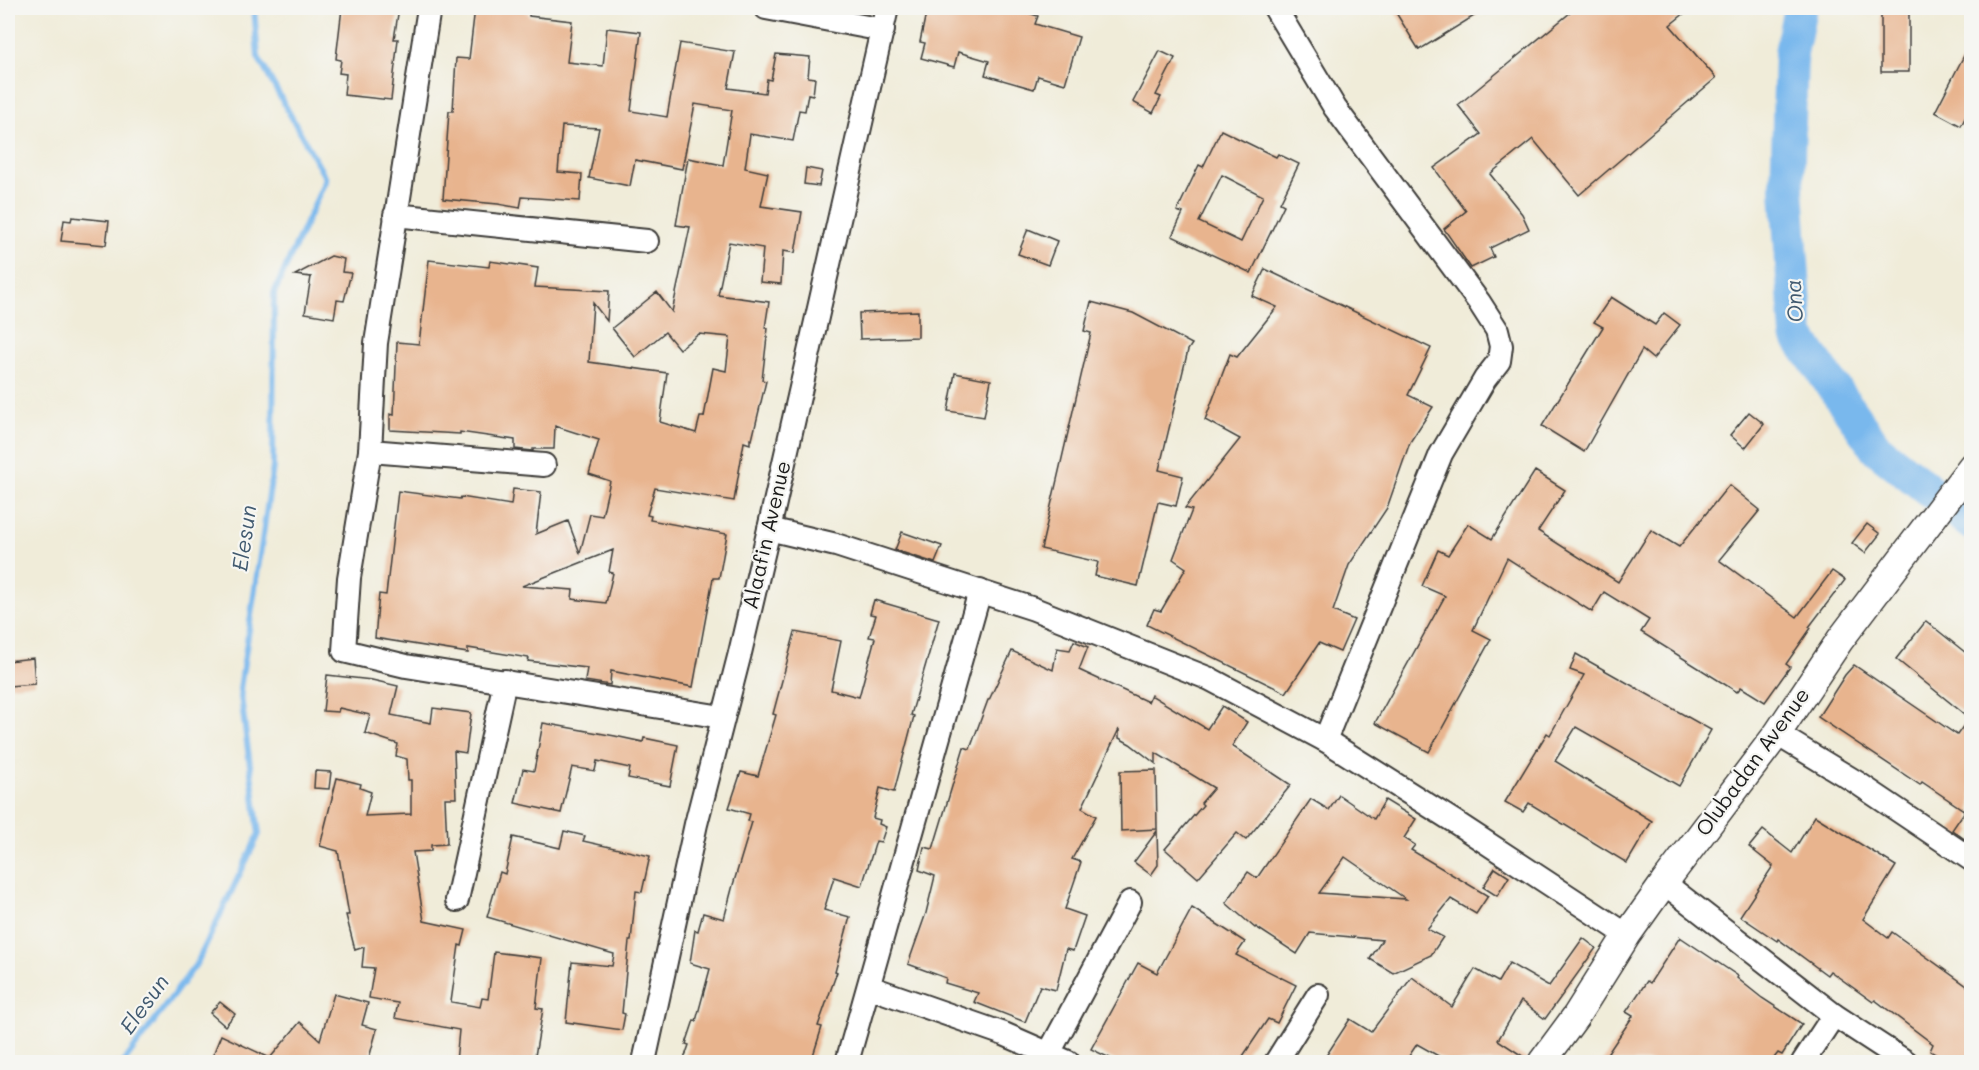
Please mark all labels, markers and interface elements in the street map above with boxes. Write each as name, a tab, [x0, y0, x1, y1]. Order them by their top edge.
water label: Ona	[1778, 278, 1809, 324]
street label: Alaafin Avenue	[735, 458, 796, 612]
water label: Elesun	[225, 503, 263, 573]
street label: Olubadan Avenue	[1689, 681, 1815, 841]
water label: Elesun	[112, 968, 175, 1039]

